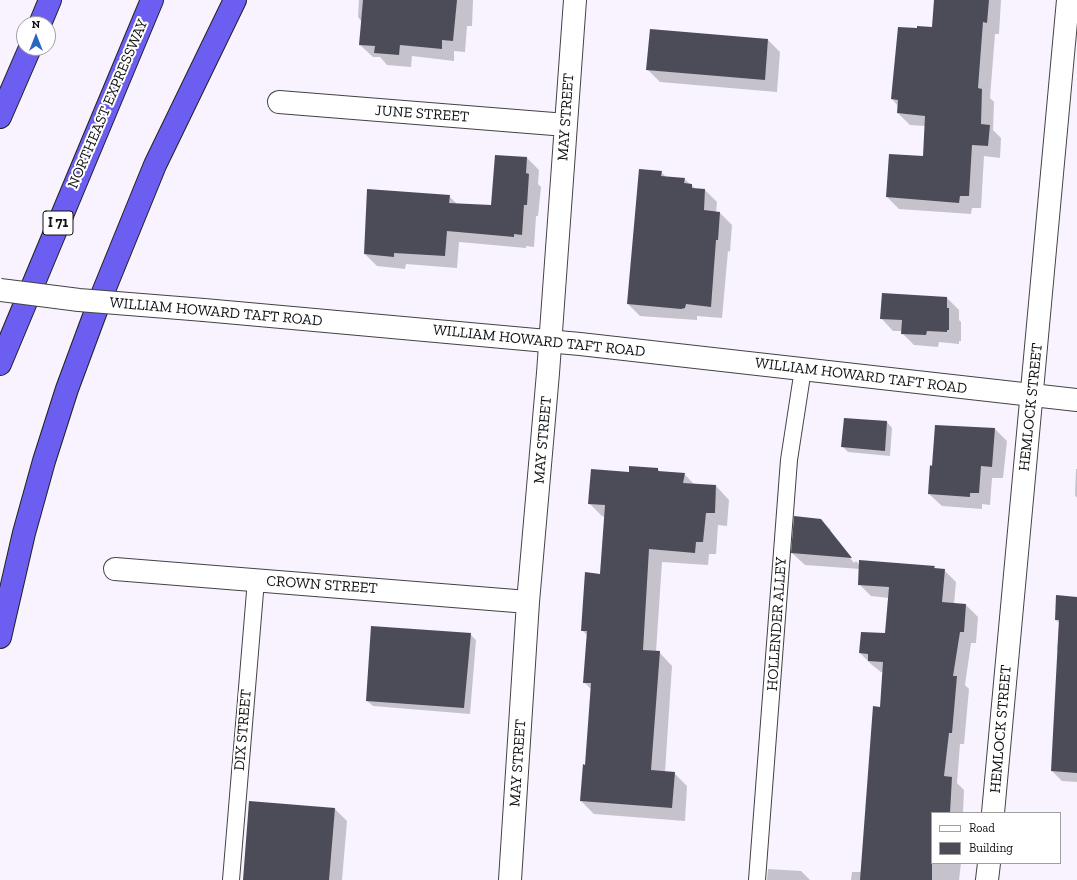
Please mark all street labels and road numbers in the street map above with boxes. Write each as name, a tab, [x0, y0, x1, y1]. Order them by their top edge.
street label: NORTHEAST EXPRESSWAY	[64, 17, 152, 191]
street label: MAY STREET	[554, 73, 578, 161]
street label: JUNE STREET	[374, 102, 470, 126]
road number: I 71	[43, 211, 73, 235]
street label: WILLIAM HOWARD TAFT ROAD	[109, 294, 323, 330]
street label: WILLIAM HOWARD TAFT ROAD	[432, 321, 646, 361]
street label: HEMLOCK STREET	[1015, 342, 1047, 472]
street label: WILLIAM HOWARD TAFT ROAD	[754, 354, 968, 398]
street label: MAY STREET	[530, 395, 556, 485]
street label: HOLLENDER ALLEY	[763, 556, 791, 692]
street label: CROWN STREET	[266, 572, 378, 598]
street label: HEMLOCK STREET	[986, 664, 1016, 794]
street label: DIX STREET	[230, 689, 256, 771]
street label: MAY STREET	[506, 719, 530, 807]

